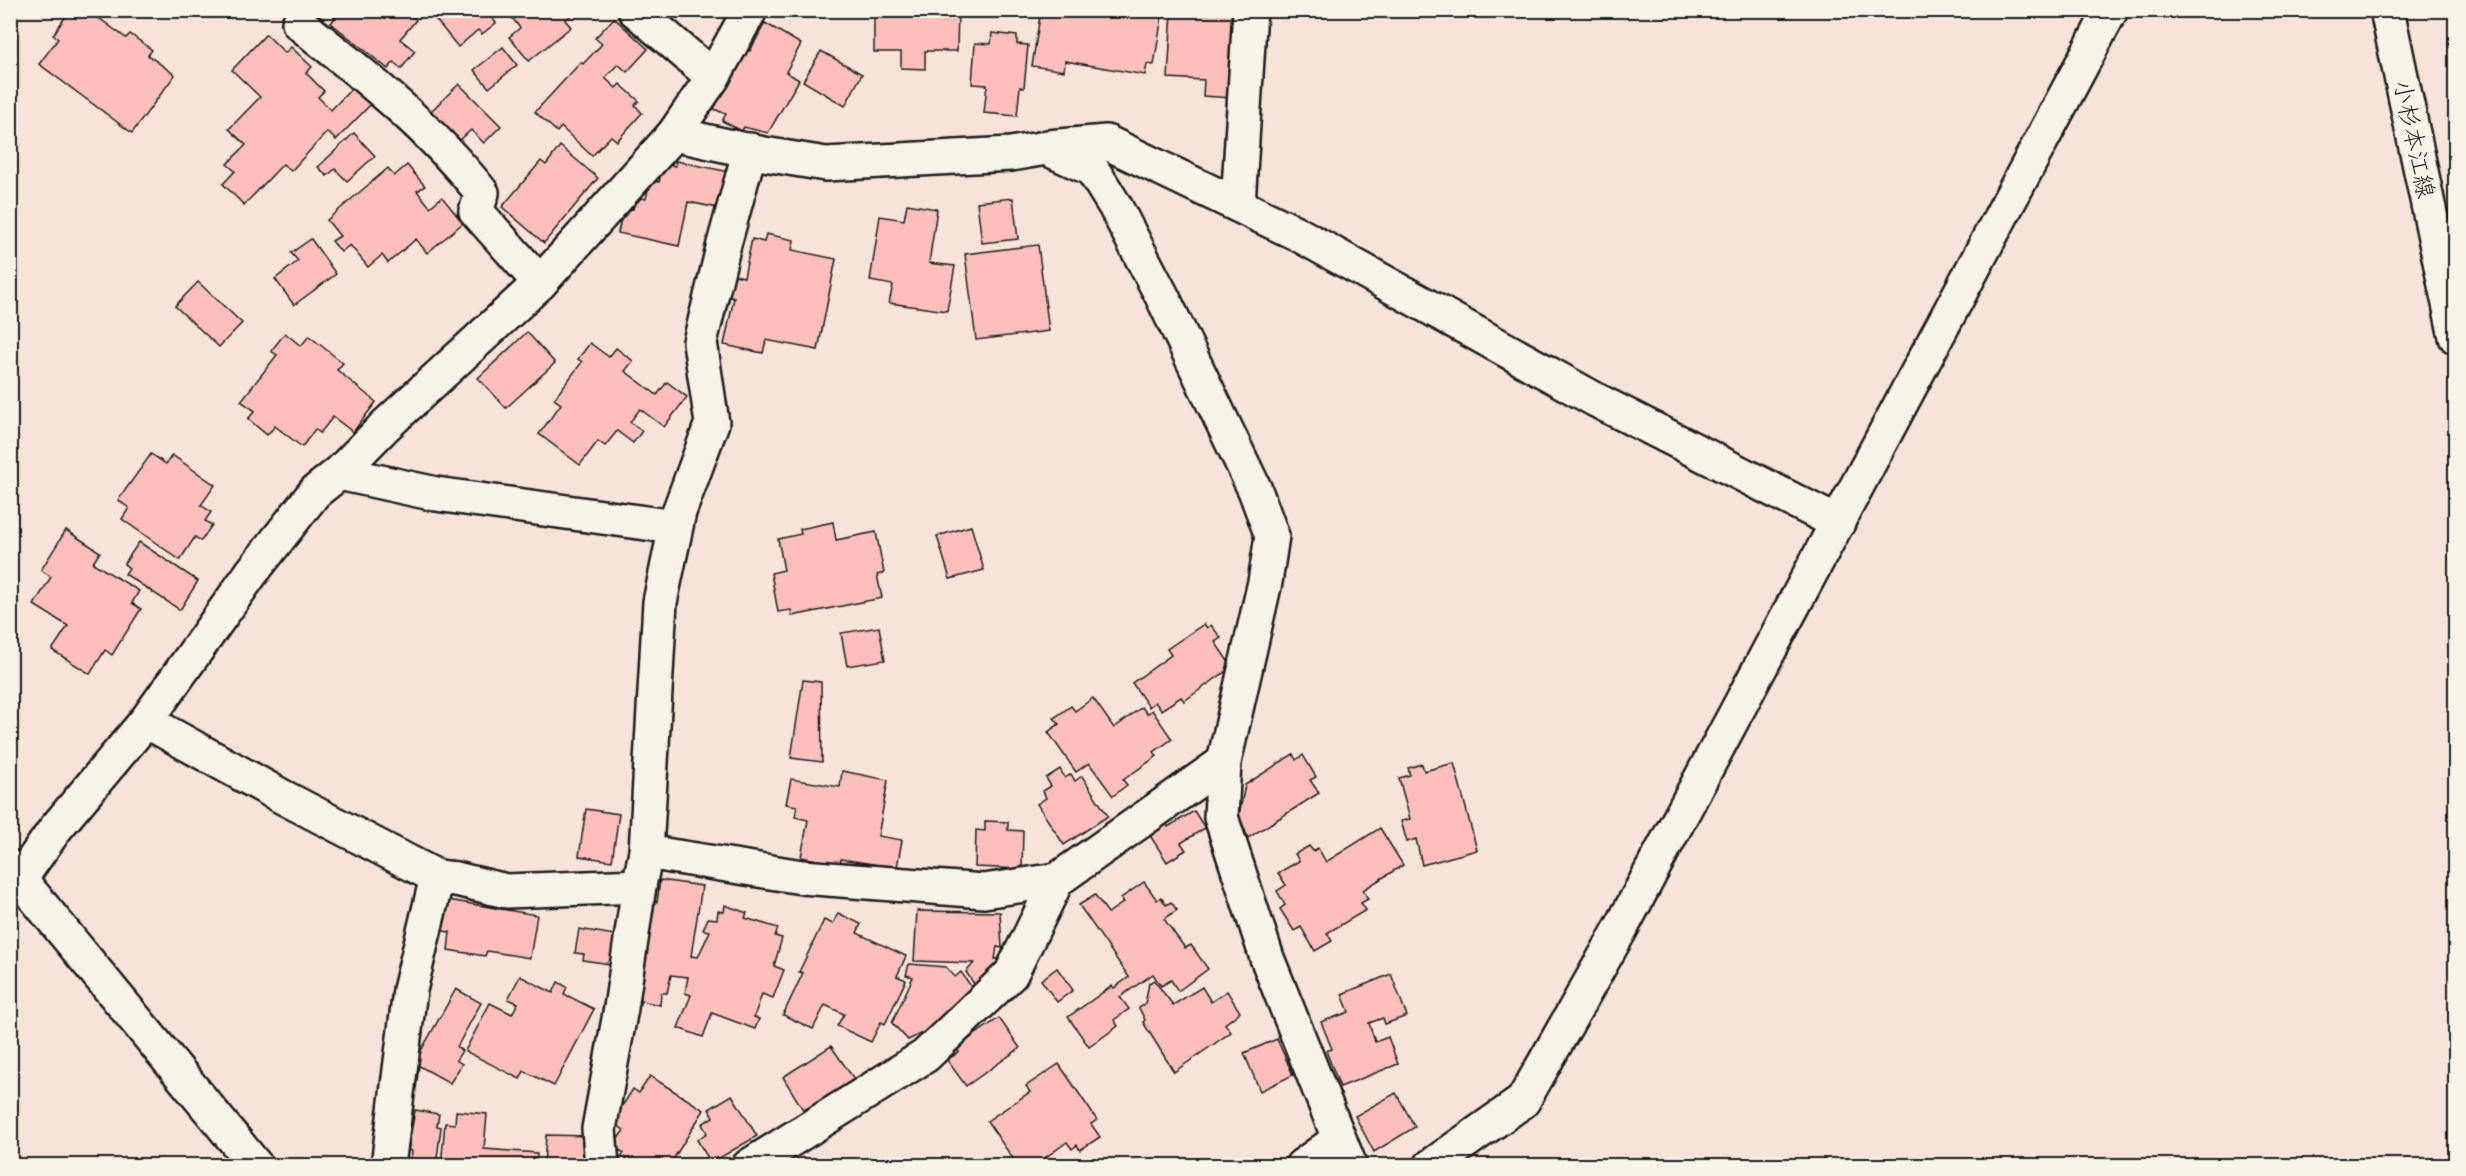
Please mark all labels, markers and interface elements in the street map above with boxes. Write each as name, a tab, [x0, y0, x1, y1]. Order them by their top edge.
street label: 小杉本江線	[2387, 77, 2441, 201]

